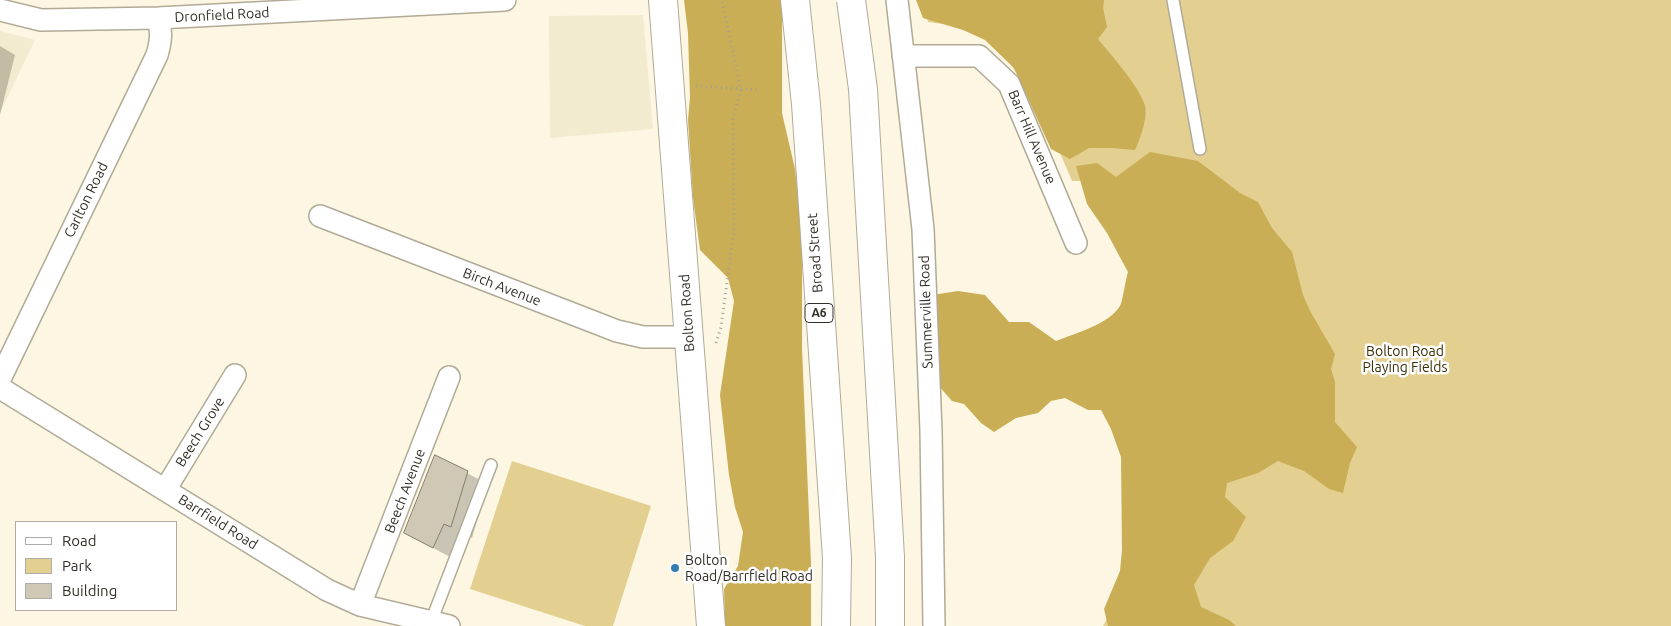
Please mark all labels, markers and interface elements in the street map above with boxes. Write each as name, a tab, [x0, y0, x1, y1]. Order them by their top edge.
street label: Dronfield Road	[174, 4, 270, 26]
street label: Barr Hill Avenue	[1005, 87, 1059, 187]
street label: Carlton Road	[60, 160, 112, 240]
street label: Broad Street	[804, 212, 826, 294]
street label: Summerville Road	[916, 255, 936, 369]
street label: Birch Avenue	[460, 264, 544, 310]
street label: Bolton Road	[676, 274, 698, 352]
road number: A6	[805, 304, 833, 322]
park label: Bolton Road Playing Fields	[1362, 343, 1448, 376]
street label: Beech Grove	[172, 394, 228, 470]
street label: Beech Avenue	[381, 446, 429, 536]
street label: Barrfield Road	[175, 491, 261, 553]
legend	[15, 521, 178, 611]
text: Road	[62, 532, 97, 549]
place label: Bolton Road/Barrfield Road	[685, 552, 813, 584]
text: Park	[62, 557, 92, 574]
marker: Bolton Road/Barrfield Road	[669, 562, 681, 574]
text: Building	[62, 582, 117, 599]

